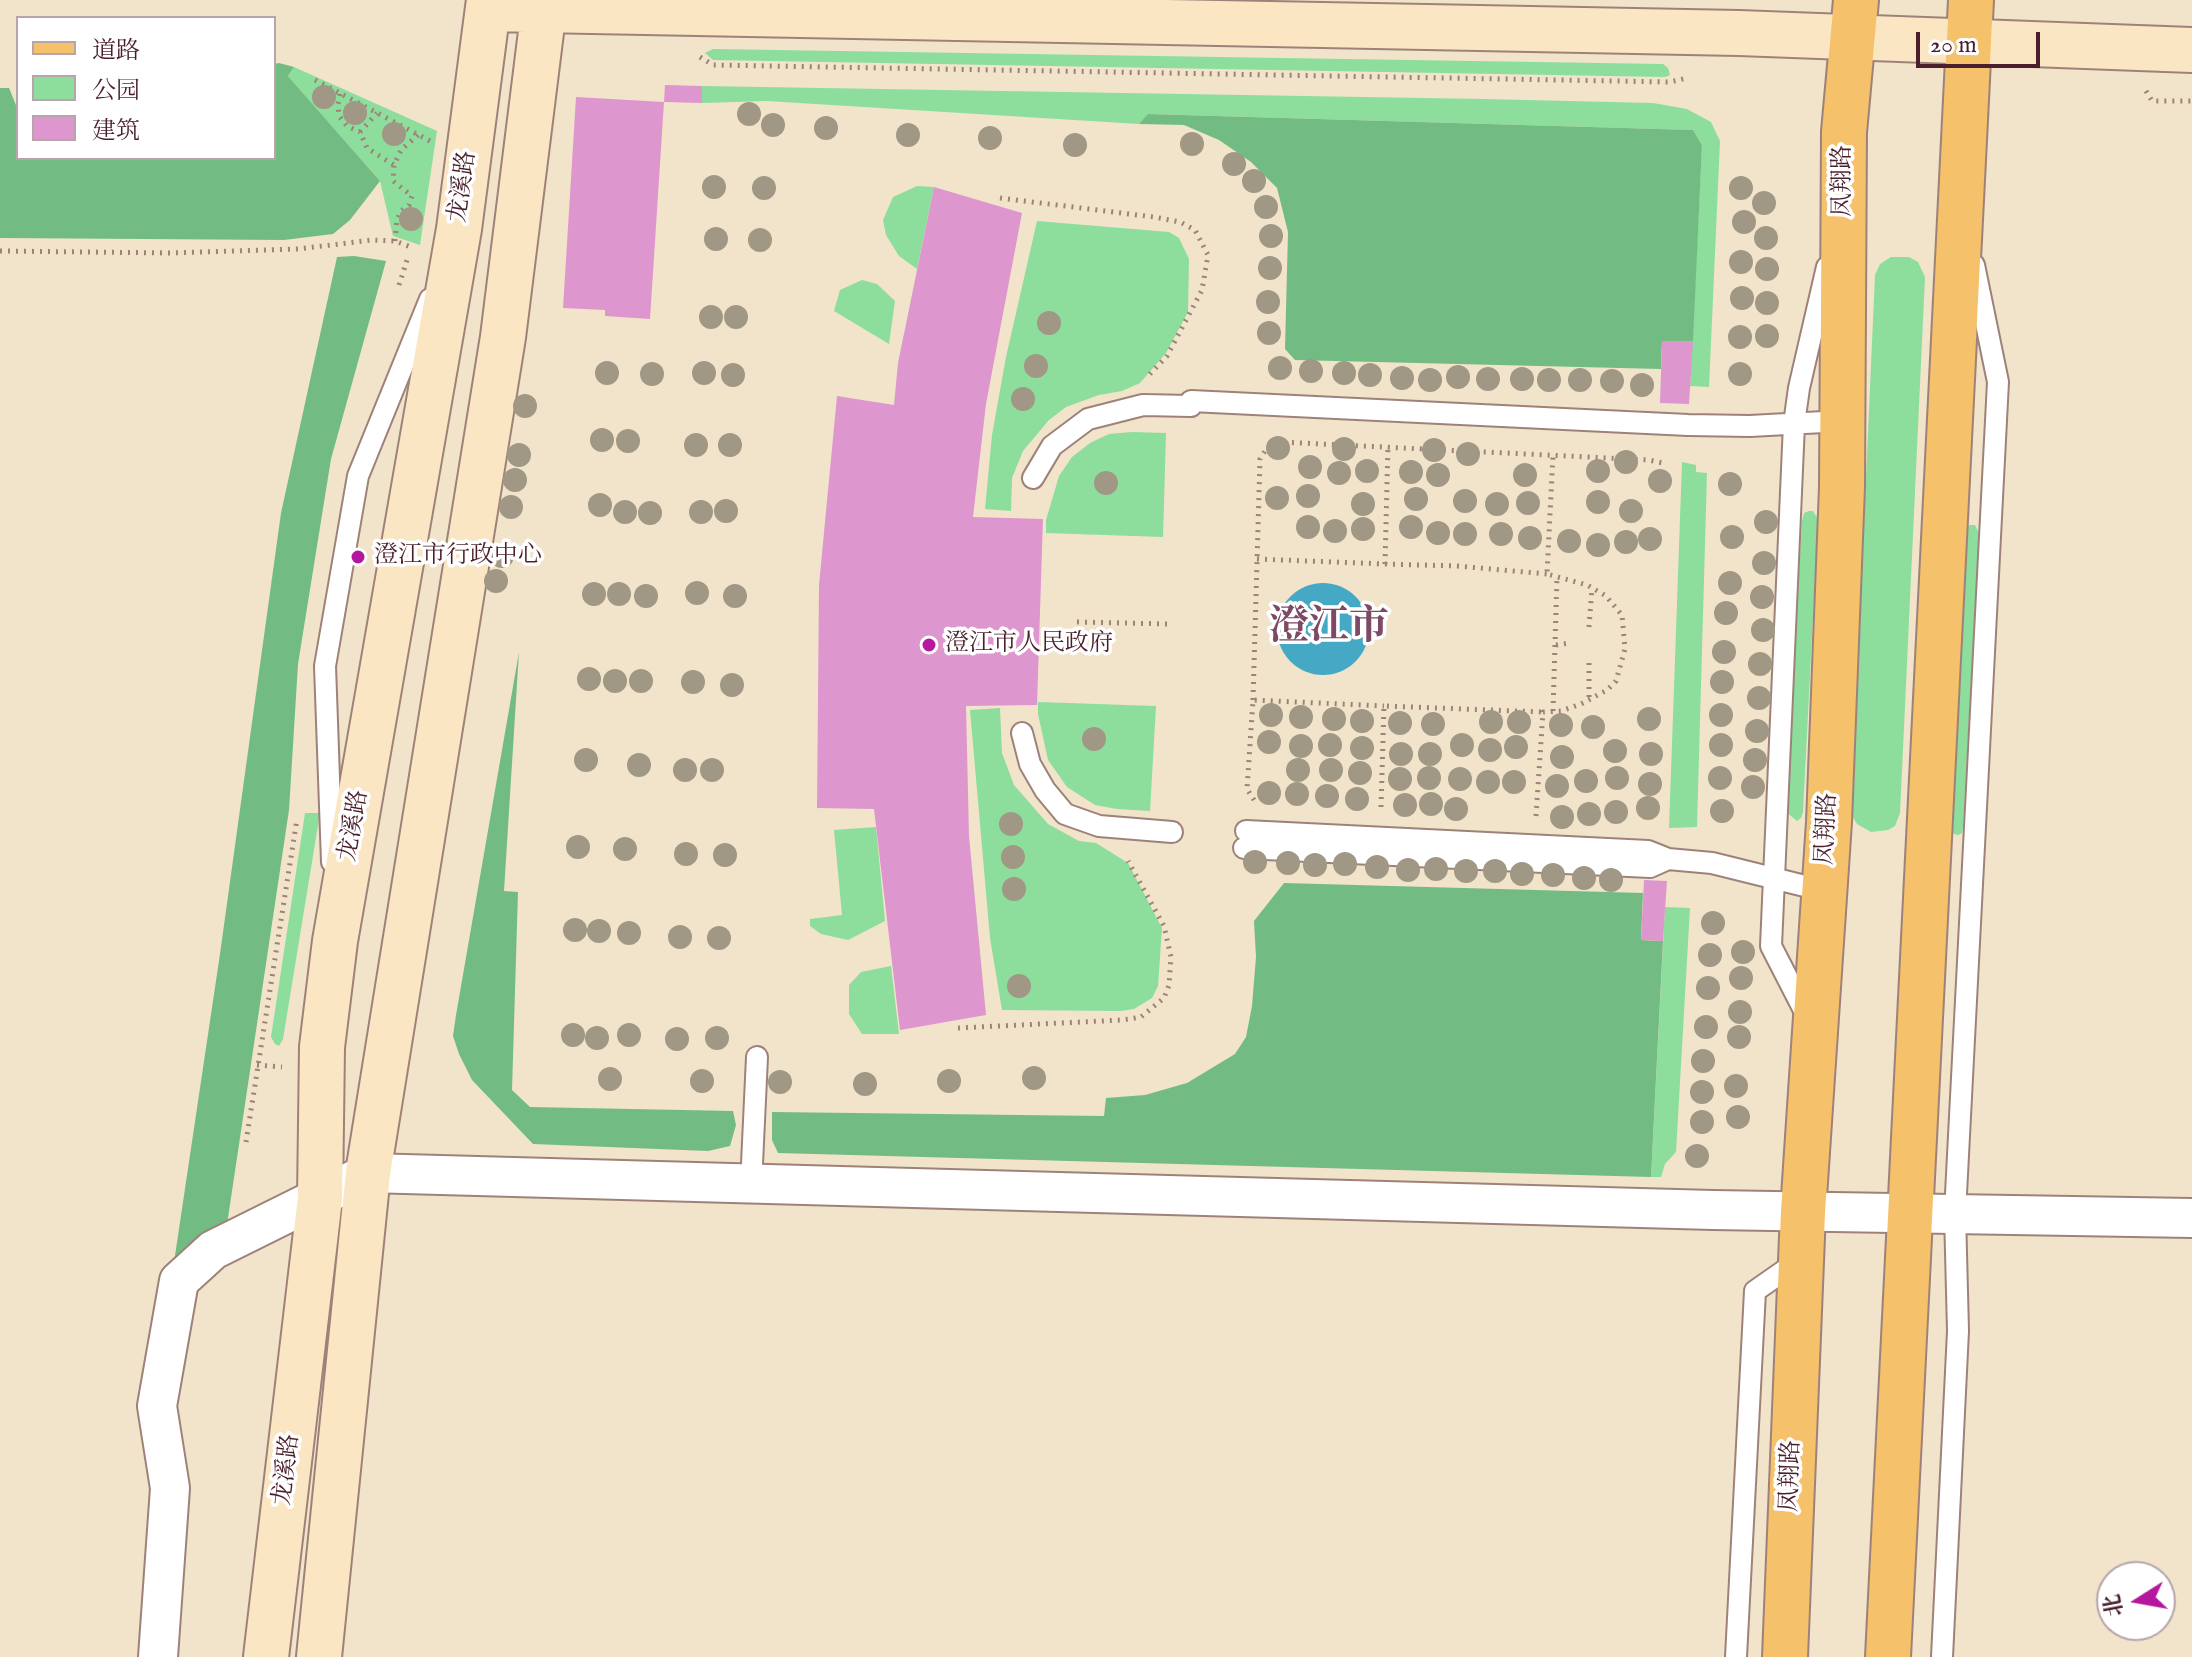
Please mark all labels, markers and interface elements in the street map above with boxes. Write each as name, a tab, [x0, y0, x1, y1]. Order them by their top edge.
legend	[16, 16, 276, 160]
scale bar	[1920, 16, 2044, 66]
text: 20 m	[1930, 30, 1977, 61]
text: 道路	[92, 36, 140, 67]
text: 公园	[92, 76, 140, 107]
text: 建筑	[92, 116, 140, 147]
street label: 凤翔路	[1830, 145, 1858, 217]
street label: 龙溪路	[445, 149, 483, 225]
place label: 澄江市行政中心	[374, 543, 542, 571]
marker: 澄江市行政中心	[349, 548, 367, 566]
district label: 澄江市	[1269, 606, 1389, 654]
place label: 澄江市人民政府	[945, 631, 1113, 659]
marker: 澄江市人民政府	[920, 636, 938, 654]
street label: 龙溪路	[335, 788, 375, 864]
street label: 凤翔路	[1812, 792, 1844, 866]
street label: 龙溪路	[269, 1433, 307, 1507]
street label: 凤翔路	[1776, 1440, 1808, 1512]
north arrow	[2096, 1561, 2176, 1641]
text: 北	[2099, 1592, 2130, 1619]

